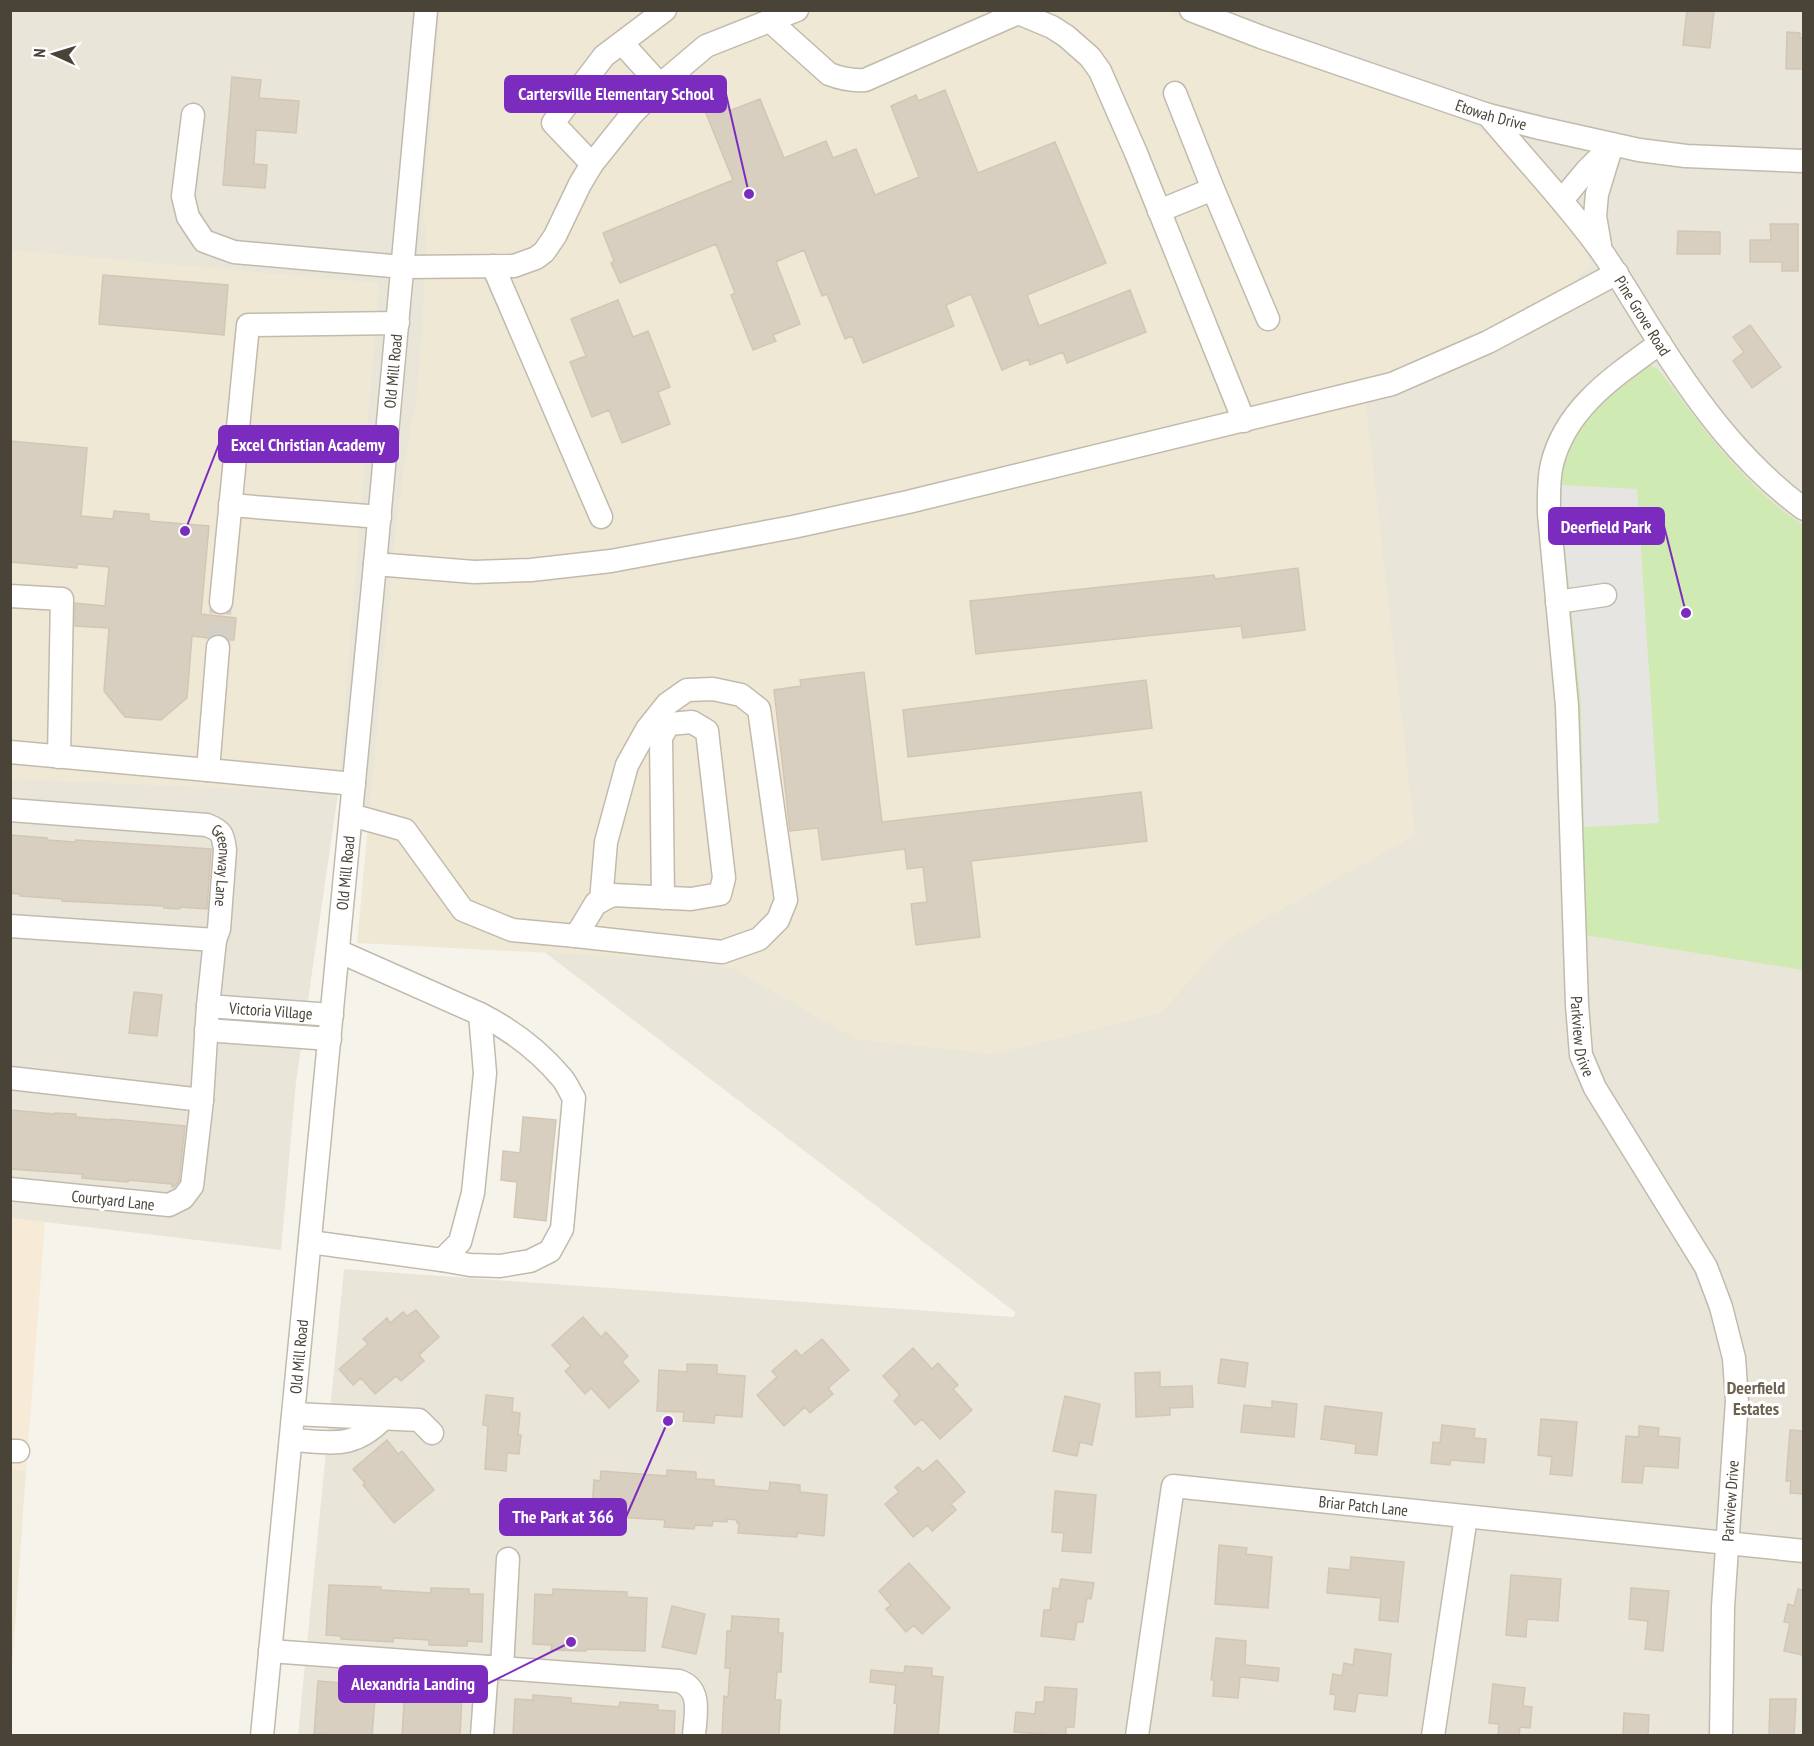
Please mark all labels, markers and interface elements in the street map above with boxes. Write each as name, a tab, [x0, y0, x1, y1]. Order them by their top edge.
north arrow	[24, 24, 84, 84]
text: N	[29, 48, 49, 58]
callout: Cartersville Elementary School	[505, 76, 726, 112]
text: Cartersville Elementary School	[518, 82, 714, 105]
street label: Etowah Drive	[1453, 95, 1529, 134]
street label: Pine Grove Road	[1610, 272, 1675, 360]
street label: Old Mill Road	[379, 333, 406, 409]
callout: Excel Christian Academy	[219, 426, 398, 462]
text: Excel Christian Academy	[231, 433, 386, 456]
callout: Deerfield Park	[1549, 508, 1664, 544]
text: Deerfield Park	[1561, 515, 1652, 538]
street label: Greenway Lane	[208, 819, 235, 907]
street label: Old Mill Road	[332, 835, 359, 911]
street label: Parkview Drive	[1567, 996, 1599, 1080]
street label: Victoria Village	[228, 997, 313, 1024]
street label: Courtyard Lane	[70, 1186, 156, 1214]
street label: Old Mill Road	[285, 1319, 312, 1395]
district label: Deerfield Estates	[1727, 1376, 1785, 1420]
street label: Parkview Drive	[1717, 1460, 1743, 1542]
street label: Briar Patch Lane	[1318, 1491, 1409, 1520]
callout: The Park at 366	[500, 1499, 626, 1535]
text: The Park at 366	[512, 1505, 614, 1528]
callout: Alexandria Landing	[339, 1666, 487, 1702]
text: Alexandria Landing	[350, 1672, 475, 1695]

